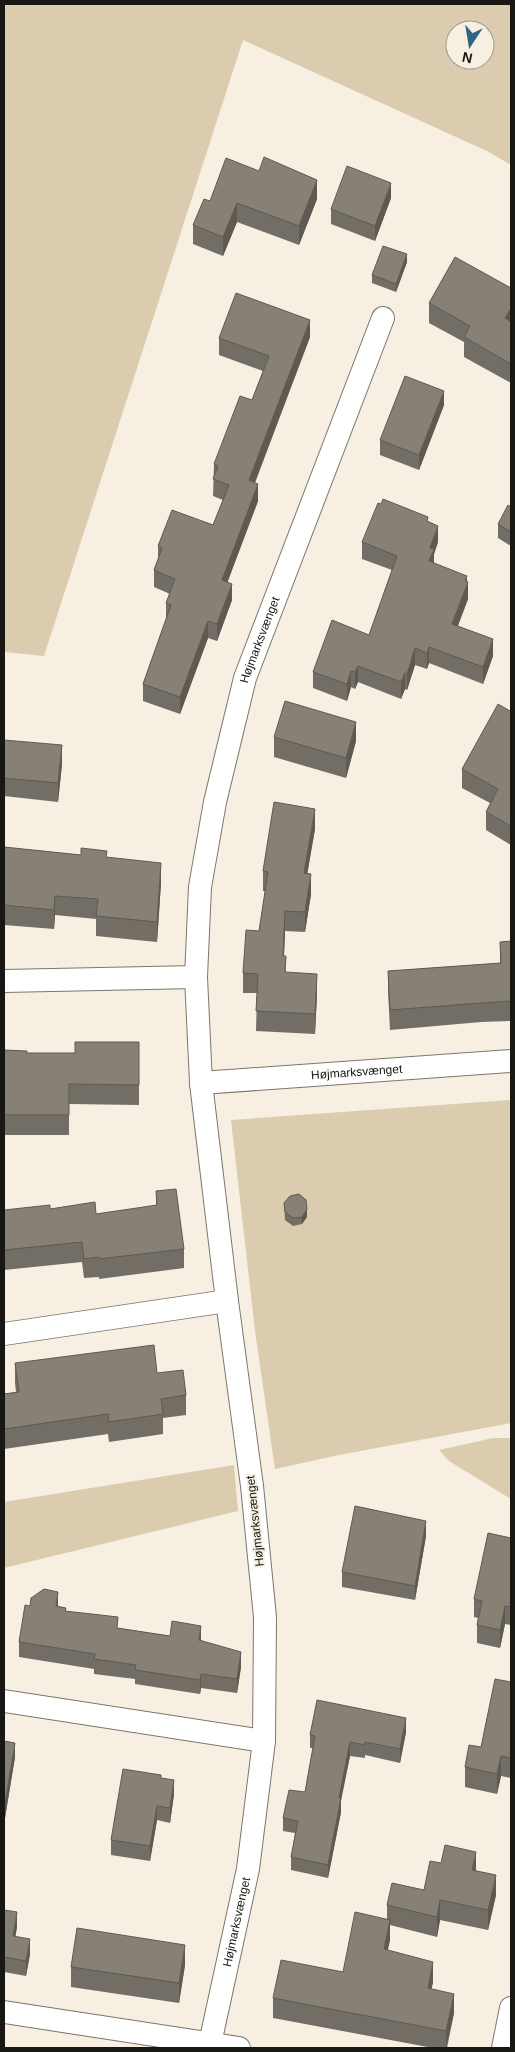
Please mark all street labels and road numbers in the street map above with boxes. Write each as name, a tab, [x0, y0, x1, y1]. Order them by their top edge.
street label: Højmarksvænget	[237, 594, 283, 684]
street label: Højmarksvænget	[311, 1062, 403, 1082]
street label: Højmarksvænget	[243, 1474, 267, 1567]
street label: Højmarksvænget	[220, 1875, 253, 1968]

